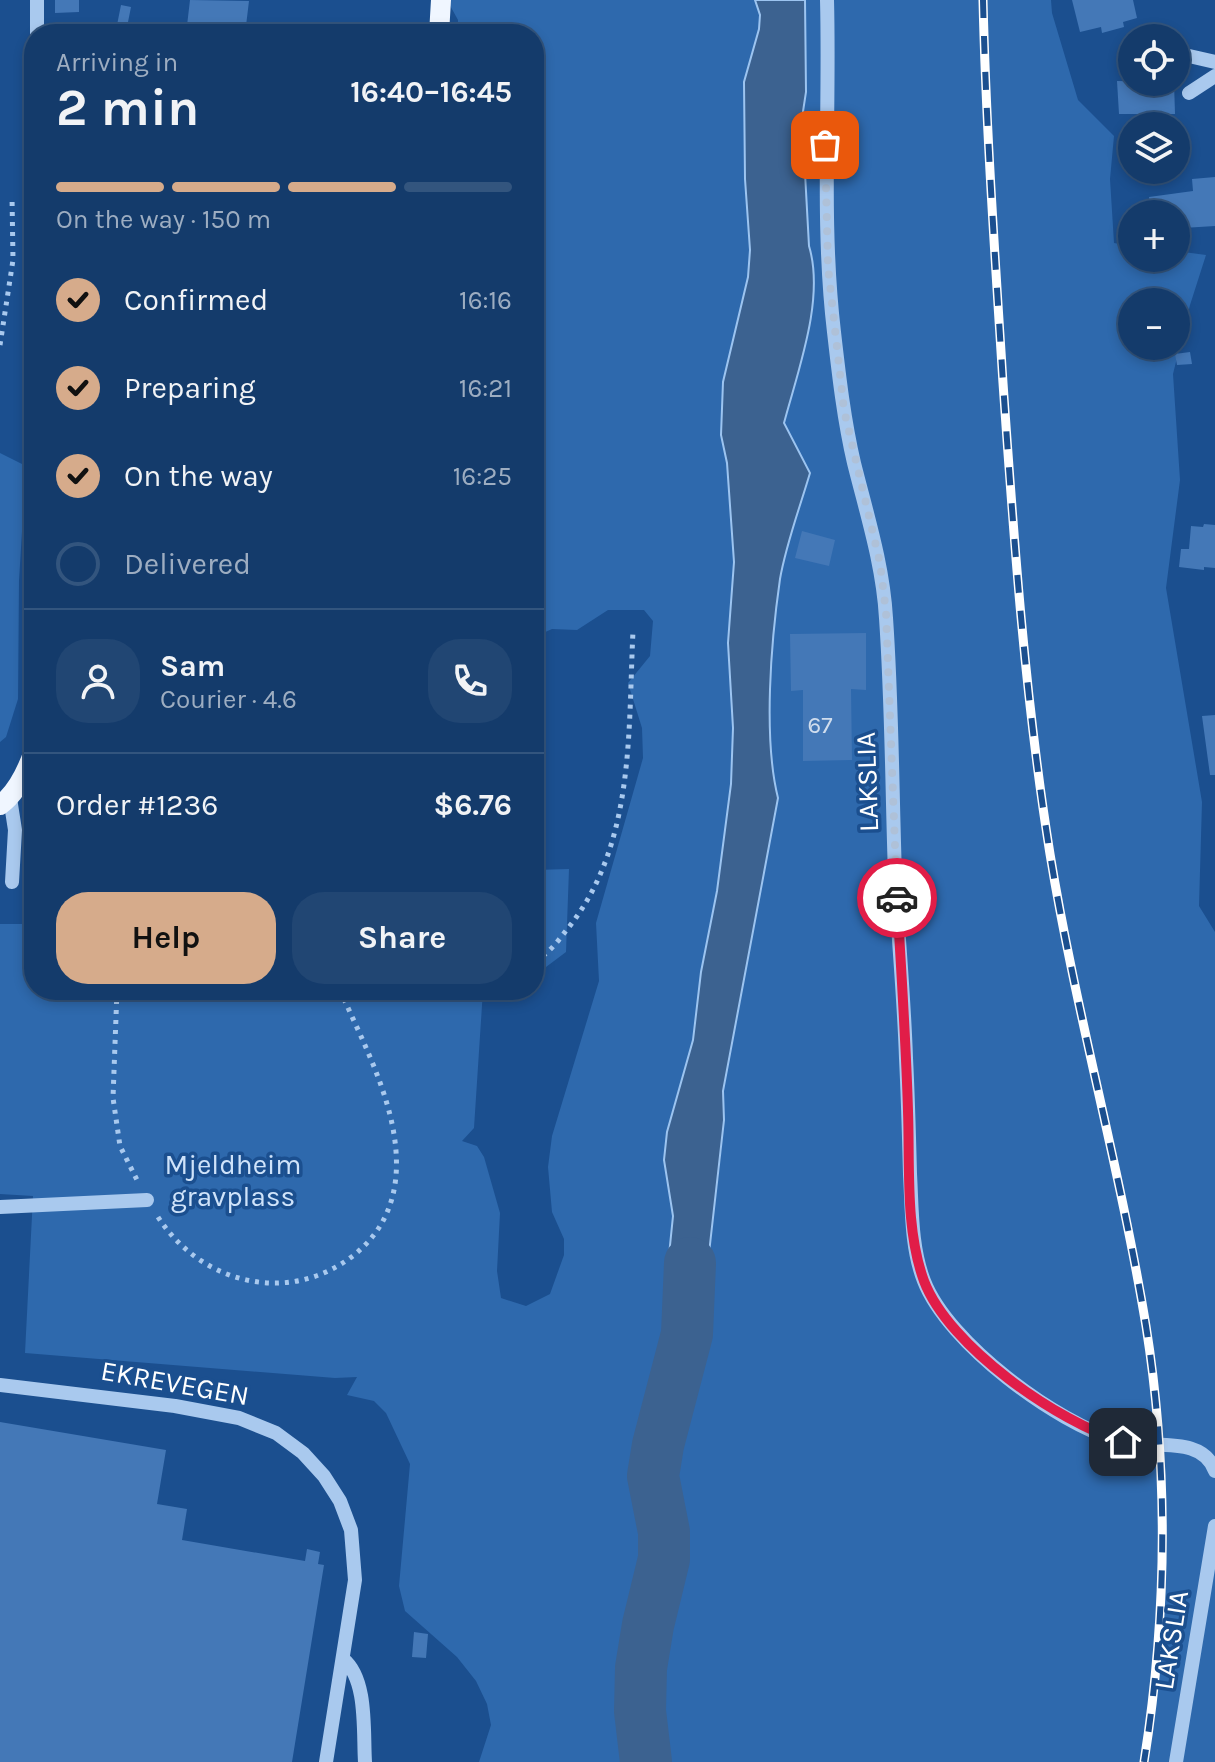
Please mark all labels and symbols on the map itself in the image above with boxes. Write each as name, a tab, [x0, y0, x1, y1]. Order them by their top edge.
pin	[791, 111, 859, 179]
house number: 67	[807, 711, 833, 739]
street label: LAKSLIA	[849, 731, 885, 833]
courier	[857, 858, 937, 938]
park label: Mjeldheim gravplass	[164, 1148, 302, 1213]
street label: EKREVEGEN	[98, 1354, 252, 1412]
pin	[1089, 1408, 1157, 1476]
street label: LAKSLIA	[1147, 1588, 1195, 1692]

